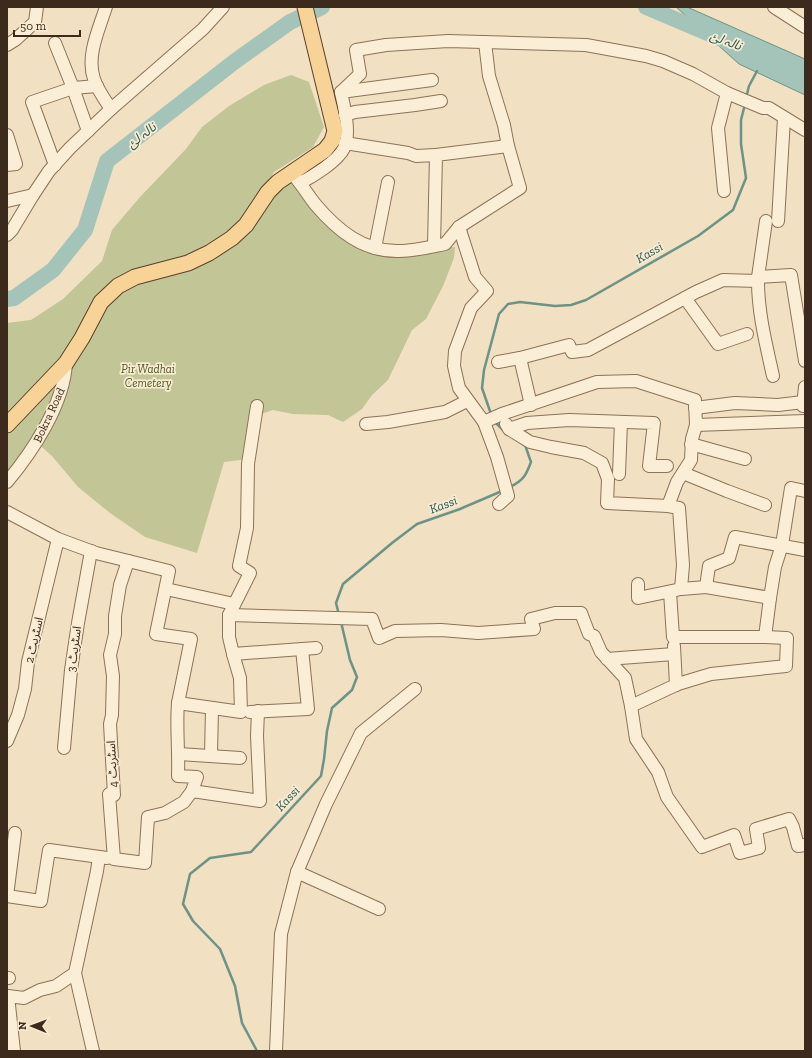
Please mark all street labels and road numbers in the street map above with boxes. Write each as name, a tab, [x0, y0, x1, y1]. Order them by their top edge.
street label: Bokra Road	[30, 385, 68, 445]
street label: اسٹریٹ 2	[22, 616, 46, 664]
street label: اسٹریٹ 3	[64, 625, 84, 673]
street label: اسٹریٹ 4	[104, 740, 120, 788]

